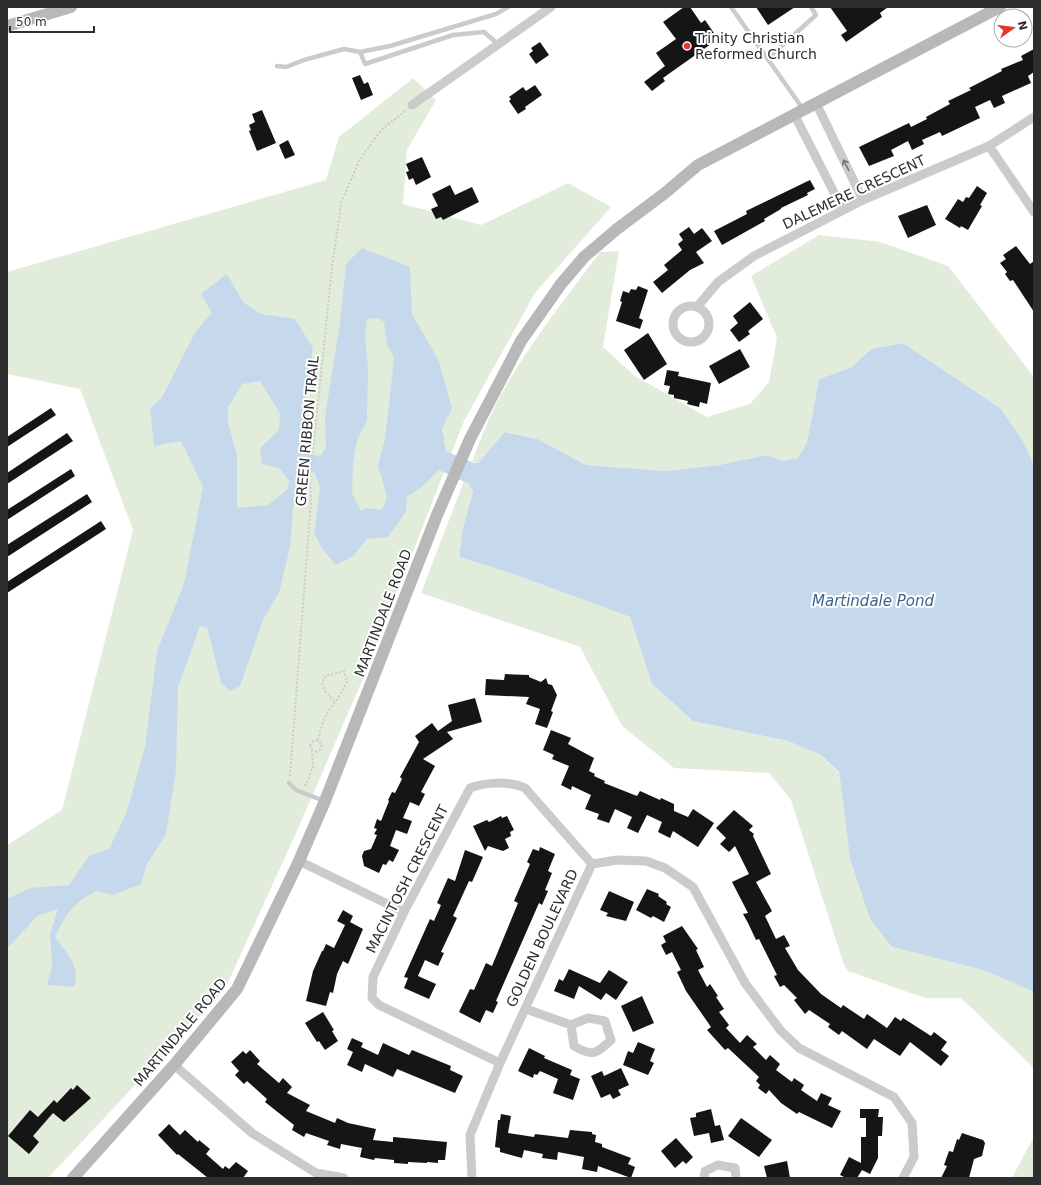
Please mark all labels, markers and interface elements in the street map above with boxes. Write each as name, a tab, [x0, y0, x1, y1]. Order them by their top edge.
scale bar	[10, 8, 94, 34]
north arrow	[993, 8, 1033, 48]
text: 50 m	[16, 15, 47, 29]
text: N	[1015, 20, 1030, 32]
place label: Trinity Christian Reformed Church	[694, 30, 817, 62]
marker: Trinity Christian Reformed Church	[682, 41, 692, 51]
street label: DALEMERE CRESCENT	[780, 152, 928, 232]
one-way arrow	[842, 160, 849, 172]
street label: GREEN RIBBON TRAIL	[292, 355, 322, 507]
street label: MARTINDALE ROAD	[351, 547, 415, 679]
water label: Martindale Pond	[812, 592, 934, 610]
street label: MACINTOSH CRESCENT	[363, 802, 452, 956]
street label: GOLDEN BOULEVARD	[503, 867, 581, 1009]
street label: MARTINDALE ROAD	[130, 975, 230, 1089]

